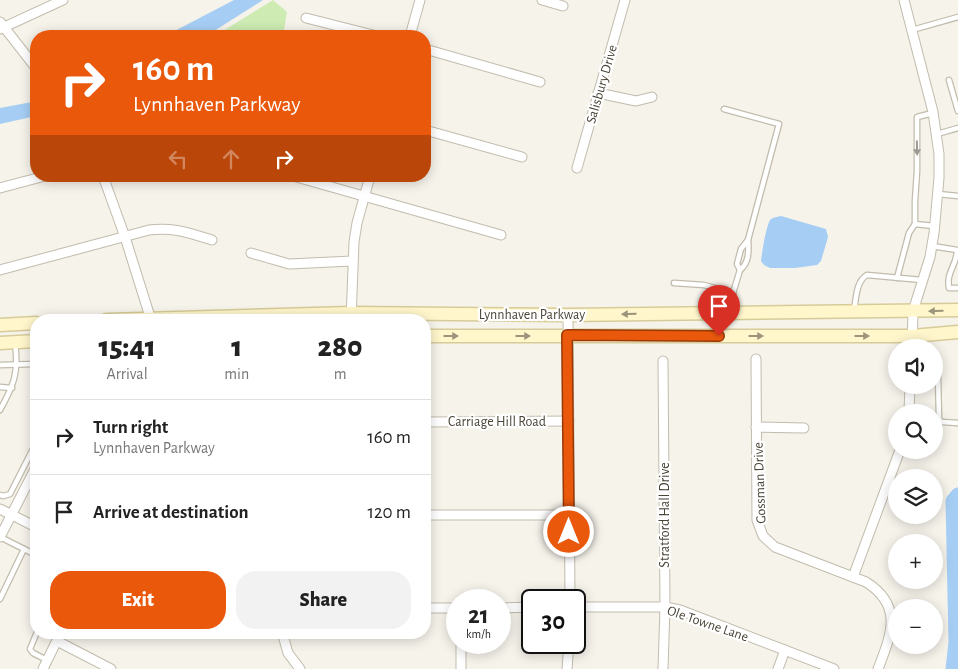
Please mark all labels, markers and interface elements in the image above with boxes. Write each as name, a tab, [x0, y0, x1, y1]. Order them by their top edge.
street label: Salisbury Drive	[584, 43, 620, 125]
icon: right	[50, 50, 115, 115]
text: 160 m	[133, 52, 214, 87]
text: Lynnhaven Parkway	[133, 93, 301, 115]
one-way arrow	[913, 141, 921, 157]
icon: left	[164, 145, 192, 173]
icon: ahead	[217, 145, 245, 173]
icon: right	[270, 145, 298, 173]
pin	[698, 285, 740, 336]
icon: arrive	[705, 292, 733, 320]
one-way arrow	[927, 307, 943, 315]
street label: Lynnhaven Parkway	[479, 308, 585, 322]
one-way arrow	[621, 310, 637, 318]
text: 15:41	[98, 332, 156, 362]
text: 1	[231, 332, 242, 362]
text: 280	[318, 332, 363, 362]
one-way arrow	[444, 332, 460, 340]
one-way arrow	[515, 332, 531, 340]
one-way arrow	[748, 332, 764, 340]
one-way arrow	[854, 332, 870, 340]
map controls	[888, 339, 943, 654]
button: sound	[888, 339, 943, 394]
text: Arrival	[107, 366, 148, 382]
text: min	[224, 366, 249, 382]
text: m	[334, 366, 346, 382]
button: search	[888, 404, 943, 459]
street label: Carriage Hill Road	[448, 415, 546, 429]
text: Turn right	[93, 418, 168, 437]
icon: right	[50, 423, 78, 451]
text: 160 m	[367, 428, 411, 447]
text: Lynnhaven Parkway	[93, 440, 215, 456]
street label: Gossman Drive	[752, 442, 768, 524]
street label: Stratford Hall Drive	[658, 462, 672, 568]
button: layers	[888, 469, 943, 524]
icon: arrive	[50, 498, 78, 526]
text: Arrive at destination	[93, 503, 249, 522]
text: 120 m	[367, 503, 411, 522]
position arrow	[542, 505, 594, 557]
button: +	[888, 534, 943, 589]
button: Exit	[50, 571, 226, 629]
button: Share	[236, 571, 411, 629]
speed limit sign: 30	[521, 589, 586, 654]
button: −	[888, 599, 943, 654]
text: 21	[468, 603, 489, 628]
street label: Ole Towne Lane	[665, 603, 750, 644]
text: km/h	[466, 628, 491, 640]

